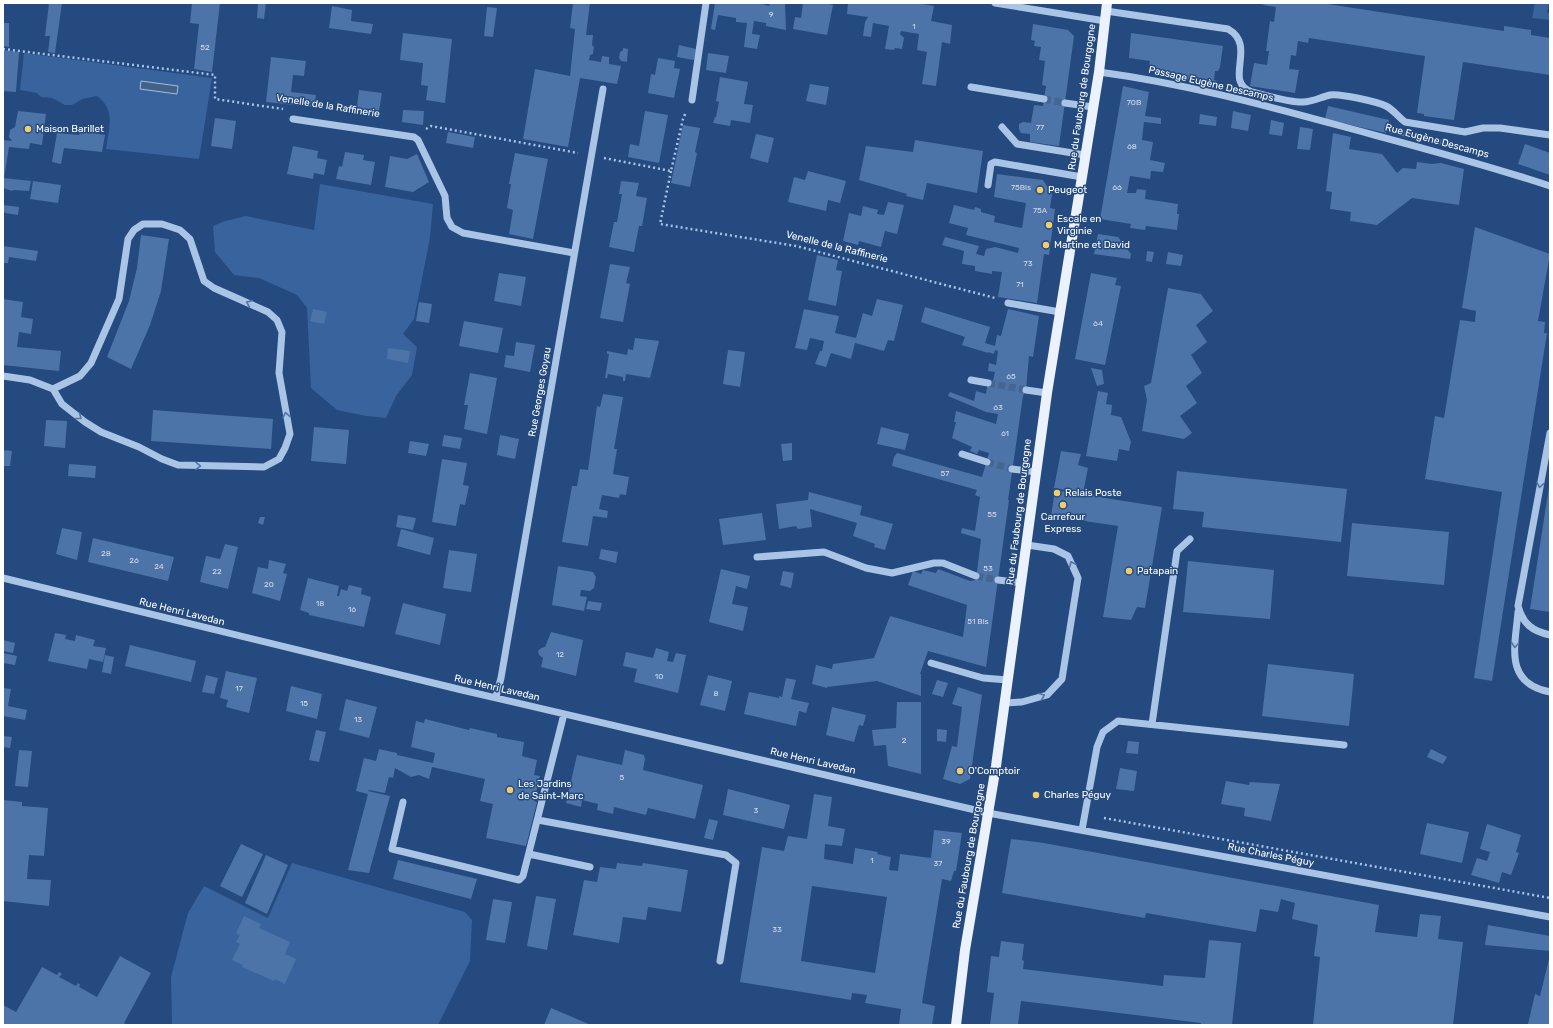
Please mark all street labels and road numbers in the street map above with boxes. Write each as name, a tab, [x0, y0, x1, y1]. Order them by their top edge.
street label: Rue du Faubourg de Bourgogne	[1066, 23, 1098, 171]
street label: Passage Eugène Descamps	[1147, 64, 1275, 104]
street label: Venelle de la Raffinerie	[275, 92, 381, 120]
street label: Rue Eugène Descamps	[1384, 121, 1490, 161]
street label: Venelle de la Raffinerie	[785, 229, 890, 266]
street label: Rue Georges Goyau	[526, 346, 554, 438]
street label: Rue du Faubourg de Bourgogne	[1004, 438, 1034, 586]
street label: Rue Henri Lavedan	[138, 596, 226, 628]
street label: Rue Henri Lavedan	[453, 672, 541, 704]
street label: Rue Henri Lavedan	[769, 745, 857, 777]
street label: Rue du Faubourg de Bourgogne	[950, 782, 988, 930]
street label: Rue Charles Péguy	[1227, 841, 1316, 869]

